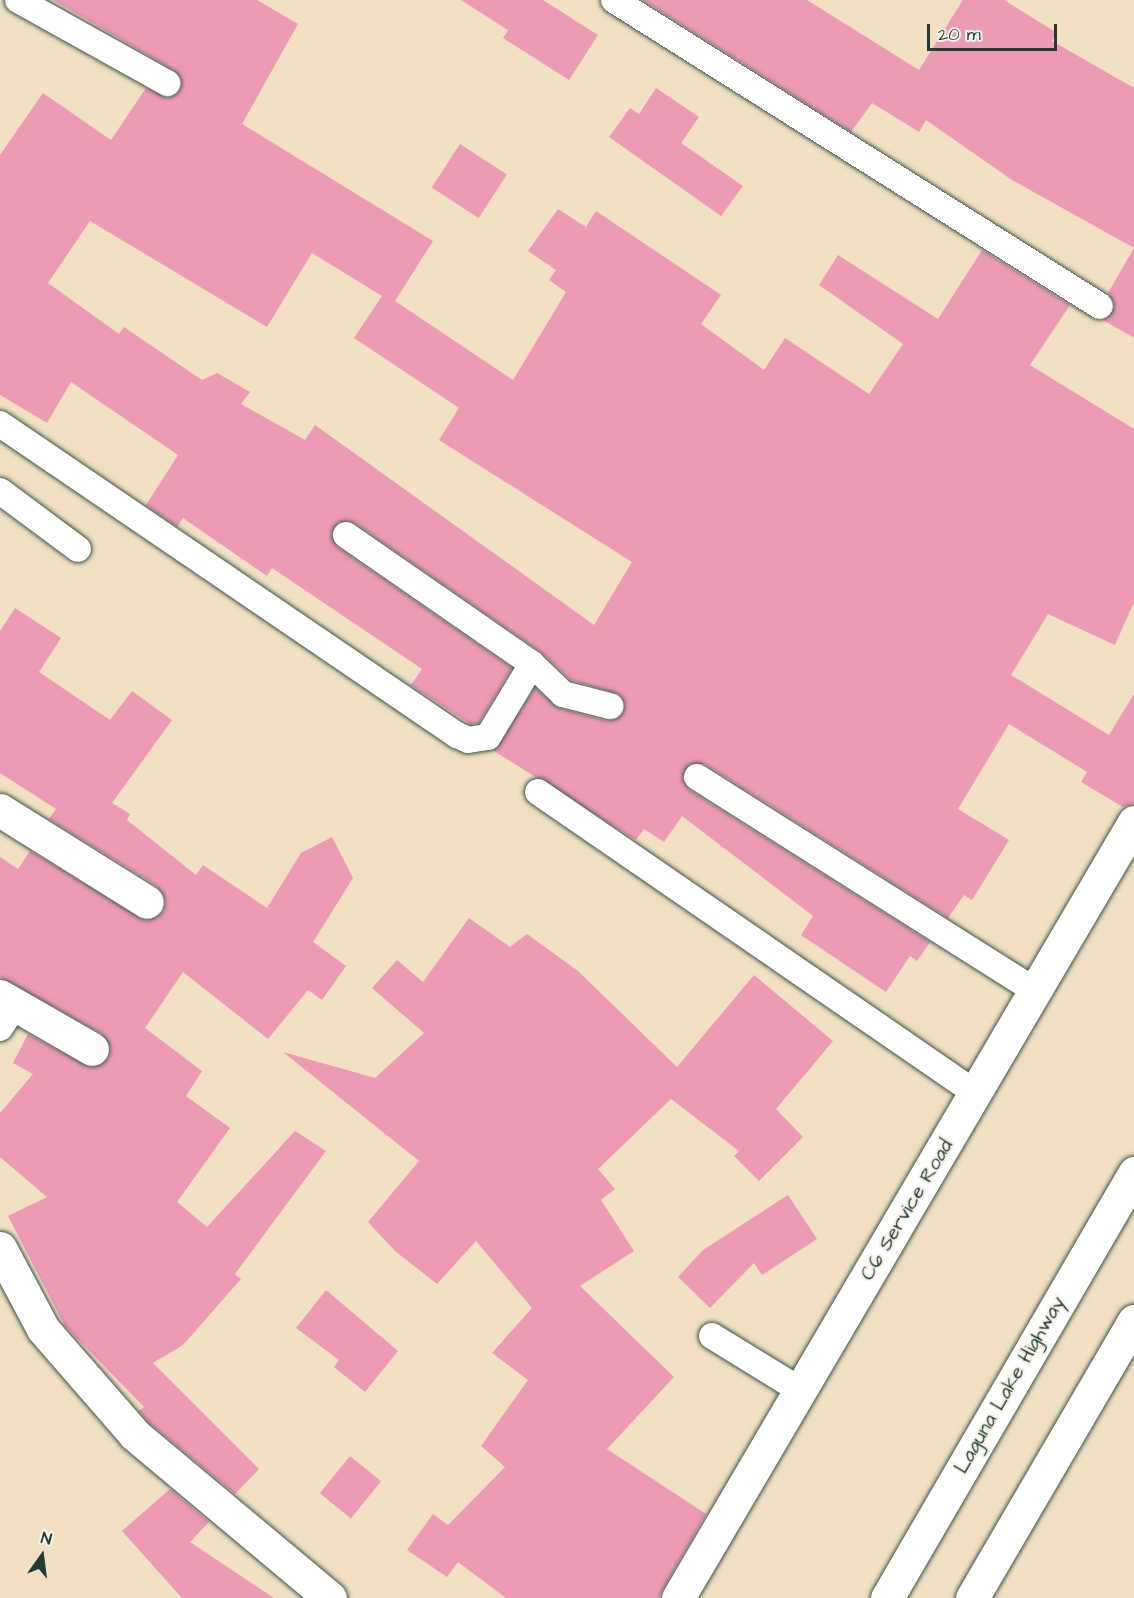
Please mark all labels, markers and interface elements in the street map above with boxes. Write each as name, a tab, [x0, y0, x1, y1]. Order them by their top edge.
scale bar	[930, 12, 1060, 50]
text: 20 m	[938, 22, 981, 47]
street label: C6 Service Road	[855, 1135, 959, 1285]
street label: Laguna Lake Highway	[949, 1292, 1071, 1478]
north arrow	[12, 1526, 72, 1586]
text: N	[39, 1527, 54, 1550]

